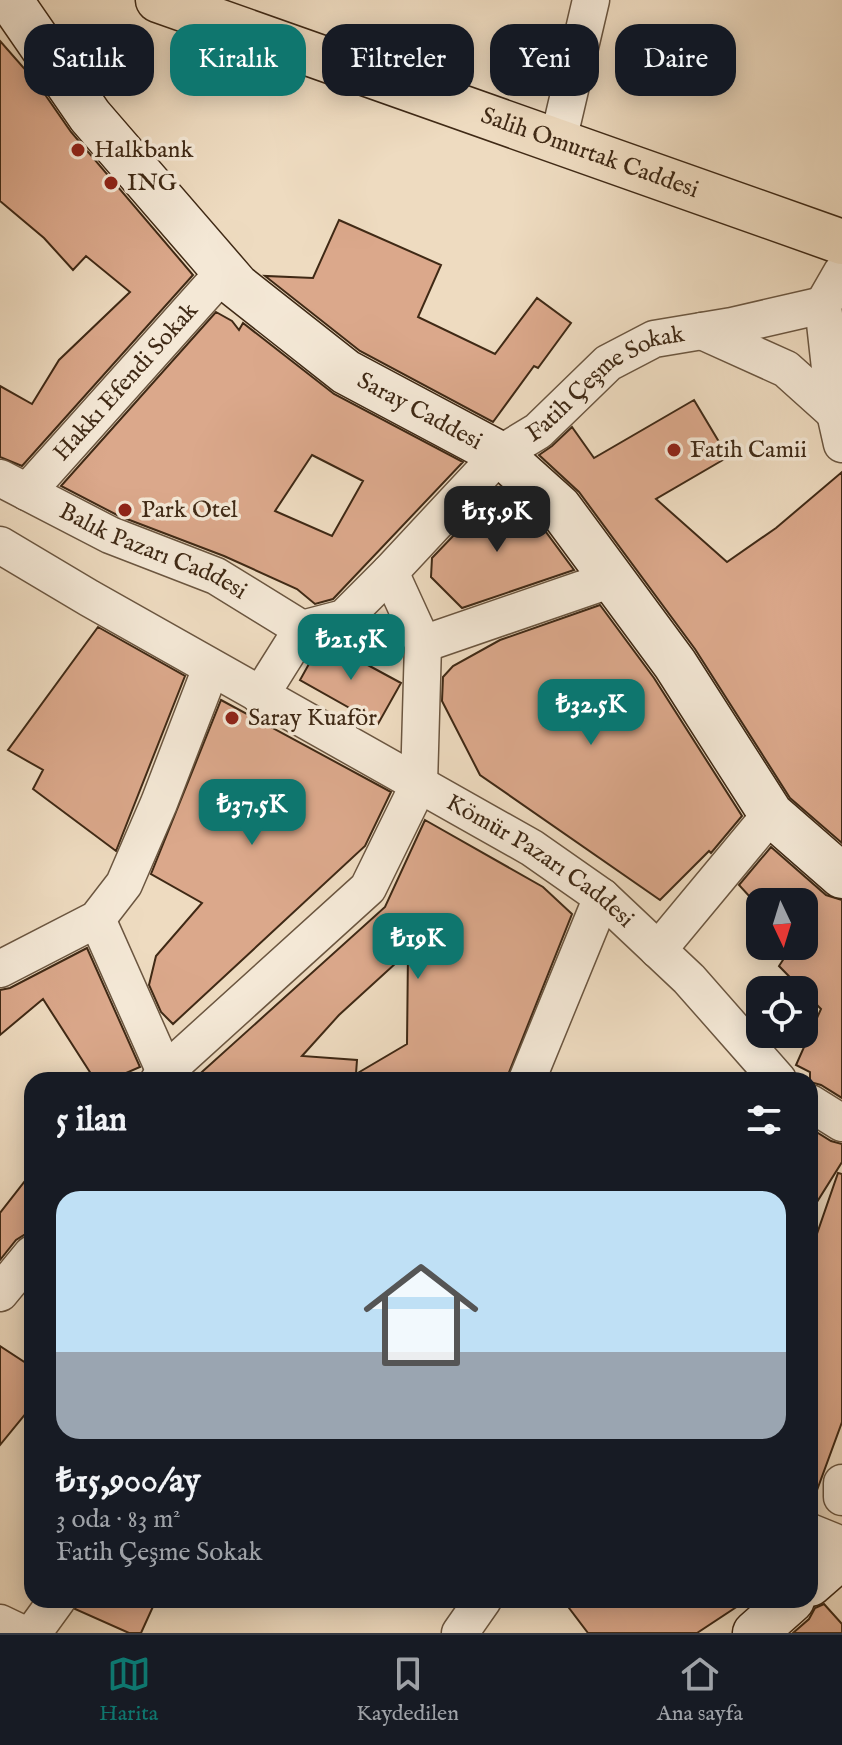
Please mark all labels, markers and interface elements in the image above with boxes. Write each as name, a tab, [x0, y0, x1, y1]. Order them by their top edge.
chip: Satılık	[24, 24, 154, 96]
chip: Kiralık	[170, 24, 306, 96]
chip: Filtreler	[322, 24, 474, 96]
chip: Yeni	[490, 24, 599, 96]
chip: Daire	[615, 24, 736, 96]
street label: Salih Omurtak Caddesi	[477, 100, 703, 206]
place label: Halkbank	[94, 135, 193, 166]
marker: Halkbank	[69, 141, 87, 159]
place label: ING	[127, 168, 177, 199]
marker: ING	[102, 174, 120, 192]
street label: Hakkı Efendi Sokak	[46, 296, 205, 468]
street label: Fatih Çeşme Sokak	[521, 319, 687, 450]
street label: Saray Caddesi	[352, 365, 488, 457]
place label: Fatih Camii	[690, 435, 807, 466]
marker: Fatih Camii	[665, 441, 683, 459]
pin: ₺15.9K	[432, 486, 562, 554]
place label: Park Otel	[141, 495, 238, 526]
text: ₺15.9K	[462, 495, 532, 528]
street label: Balık Pazarı Caddesi	[54, 496, 253, 607]
marker: Park Otel	[116, 501, 134, 519]
pin: ₺21.5K	[286, 614, 416, 682]
text: ₺21.5K	[316, 623, 386, 656]
pin: ₺32.5K	[526, 679, 656, 747]
text: ₺32.5K	[556, 688, 626, 721]
place label: Saray Kuaför	[248, 703, 377, 734]
marker: Saray Kuaför	[223, 709, 241, 727]
pin: ₺37.5K	[187, 779, 317, 847]
street label: Kömür Pazarı Caddesi	[440, 787, 641, 935]
text: ₺37.5K	[217, 788, 287, 821]
north arrow	[746, 888, 818, 960]
map controls	[746, 888, 818, 1048]
pin: ₺19K	[371, 913, 465, 981]
text: ₺19K	[391, 922, 445, 955]
button: locate	[746, 976, 818, 1048]
icon: filters	[742, 1098, 786, 1142]
text: 5 ilan	[56, 1099, 127, 1142]
icon: home	[349, 1243, 493, 1387]
text: ₺15,900/ay	[56, 1460, 200, 1503]
text: 3 oda · 83 m²	[56, 1503, 181, 1536]
text: Fatih Çeşme Sokak	[56, 1536, 262, 1569]
tab: Harita	[99, 1652, 158, 1728]
tab: Kaydedilen	[356, 1652, 459, 1728]
tab: Ana sayfa	[657, 1652, 743, 1728]

